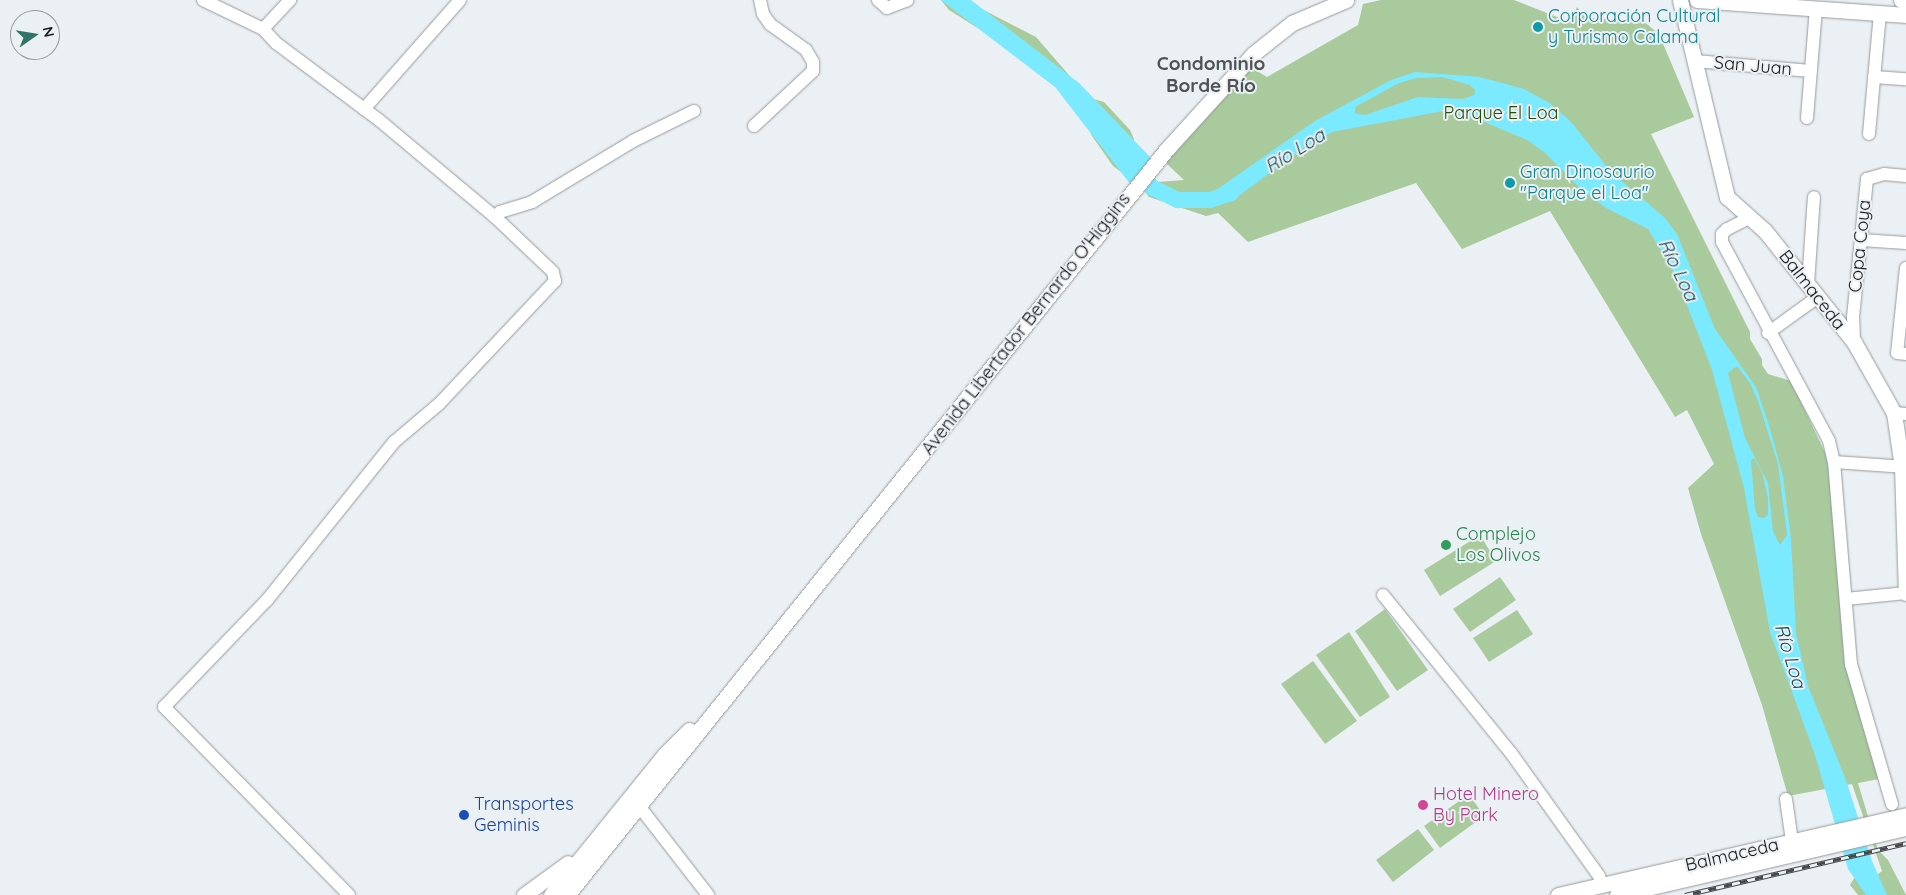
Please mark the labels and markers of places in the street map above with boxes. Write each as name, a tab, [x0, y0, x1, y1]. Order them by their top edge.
place label: Corporación Cultural y Turismo Calama	[1548, 6, 1721, 48]
marker: Corporación Cultural y Turismo Calama	[1532, 21, 1544, 33]
place label: Gran Dinosaurio "Parque el Loa"	[1520, 162, 1655, 204]
marker: Gran Dinosaurio "Parque el Loa"	[1504, 177, 1516, 189]
place label: Complejo Los Olivos	[1456, 524, 1540, 566]
marker: Complejo Los Olivos	[1440, 539, 1452, 551]
place label: Hotel Minero By Park	[1433, 784, 1539, 826]
place label: Transportes Geminis	[474, 794, 574, 836]
marker: Hotel Minero By Park	[1417, 799, 1429, 811]
marker: Transportes Geminis	[458, 809, 470, 821]

